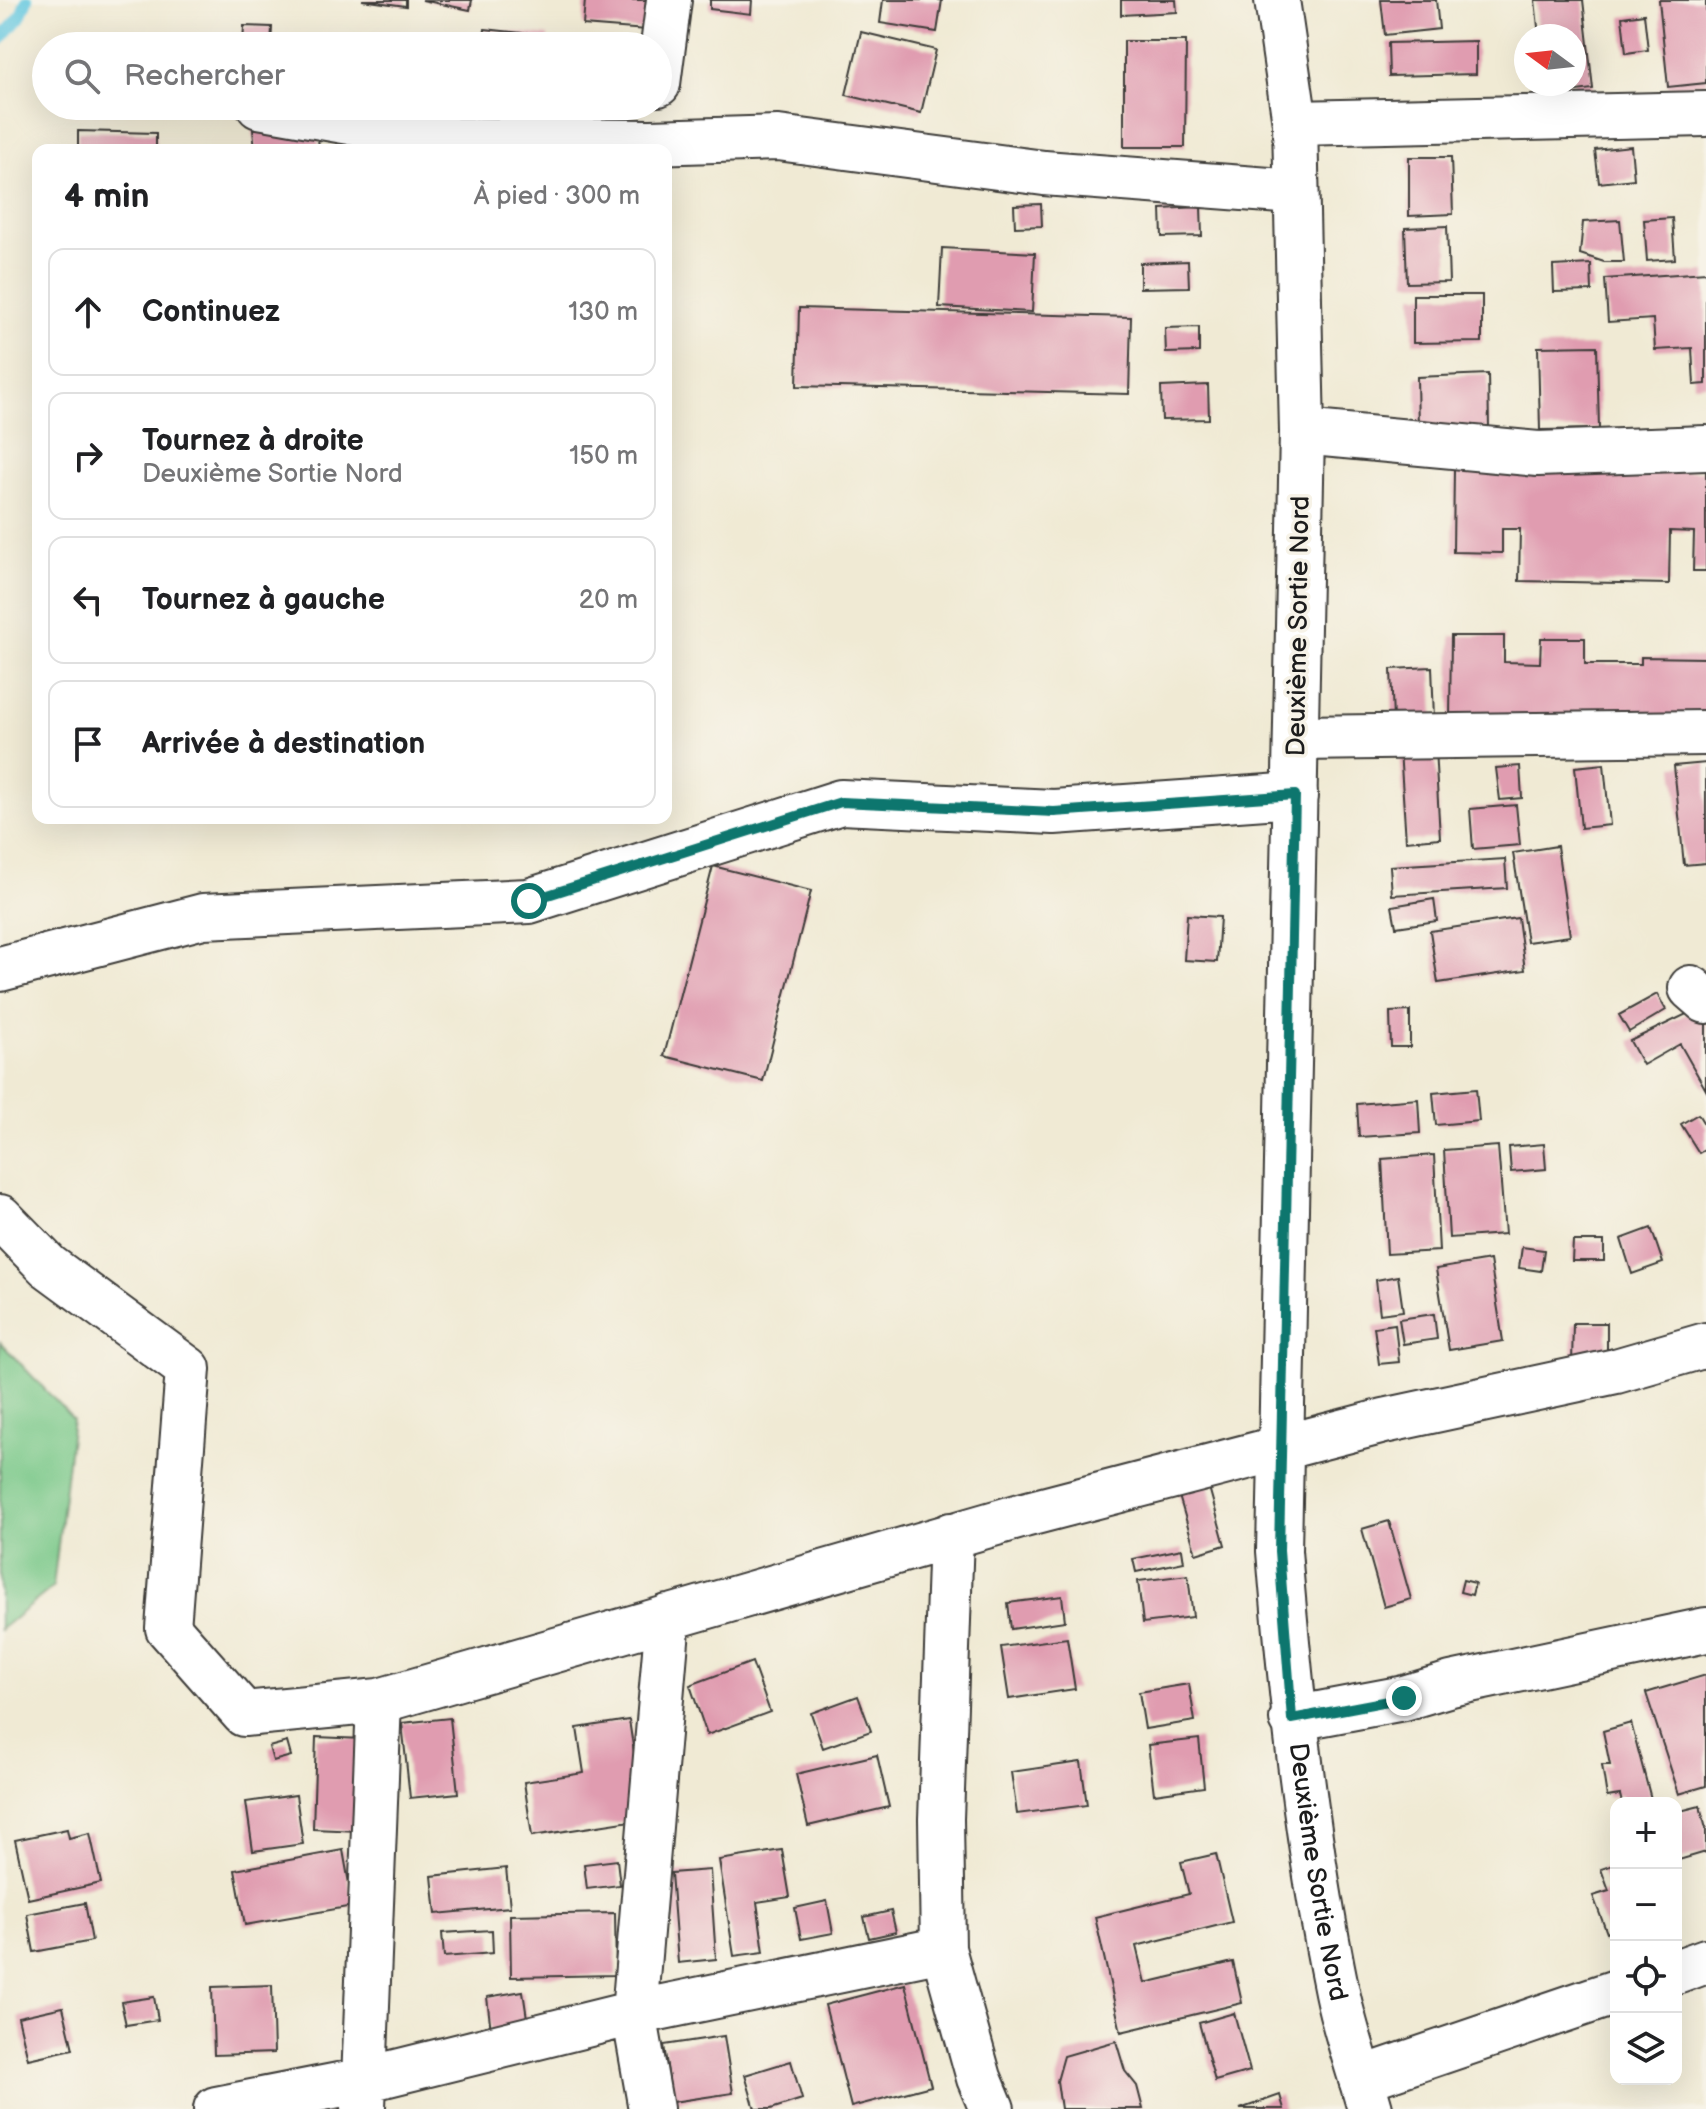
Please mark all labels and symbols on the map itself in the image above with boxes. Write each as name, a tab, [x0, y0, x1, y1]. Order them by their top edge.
north arrow	[1514, 24, 1586, 96]
street label: Deuxième Sortie Nord	[1281, 495, 1317, 757]
route start	[511, 883, 547, 919]
route end	[1386, 1680, 1422, 1716]
street label: Deuxième Sortie Nord	[1282, 1741, 1354, 2004]

